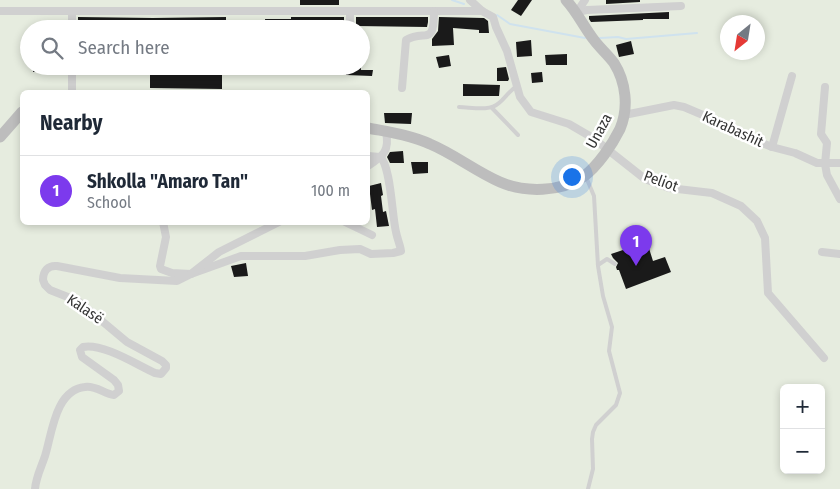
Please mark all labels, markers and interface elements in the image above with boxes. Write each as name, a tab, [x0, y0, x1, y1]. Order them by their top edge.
north arrow	[720, 15, 765, 60]
search box	[20, 20, 370, 75]
icon: search	[38, 34, 66, 62]
text: Search here	[78, 36, 170, 59]
street label: Karabashit	[700, 107, 767, 151]
text: Nearby	[40, 110, 102, 136]
street label: Unaza	[582, 110, 616, 152]
your location	[559, 164, 585, 190]
street label: Peliot	[641, 166, 681, 196]
text: Shkolla "Amaro Tan"	[87, 170, 248, 193]
text: 1	[53, 181, 59, 200]
text: 100 m	[311, 181, 350, 200]
text: School	[87, 193, 131, 212]
pin: 1	[620, 225, 652, 266]
street label: Kalasë	[63, 290, 107, 328]
map controls	[780, 384, 825, 474]
button: +	[780, 384, 825, 429]
button: −	[780, 429, 825, 474]

